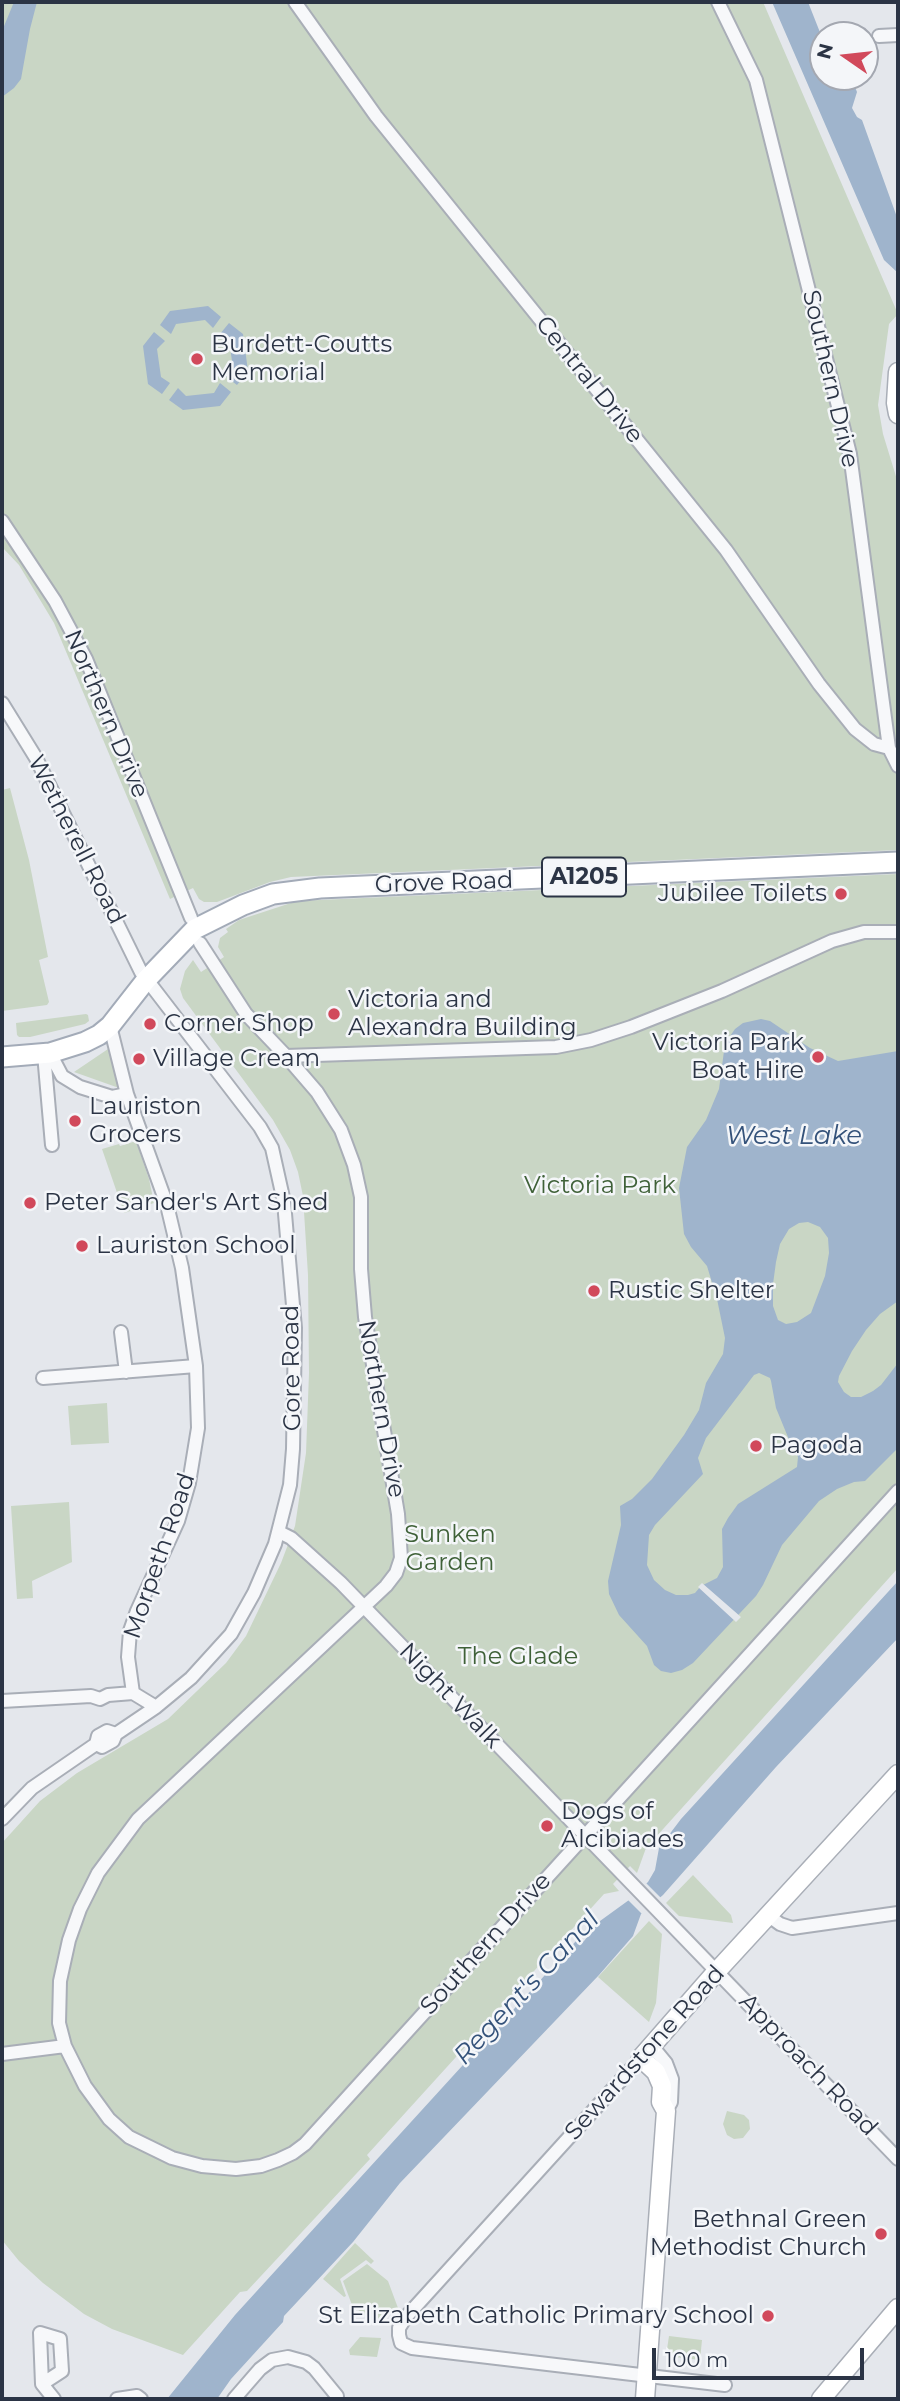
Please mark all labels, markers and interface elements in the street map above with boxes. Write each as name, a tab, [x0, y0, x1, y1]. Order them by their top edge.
north arrow	[809, 21, 879, 91]
text: N	[812, 41, 838, 62]
street label: Southern Drive	[796, 287, 864, 471]
street label: Central Drive	[529, 311, 649, 449]
place label: Burdett-Coutts Memorial	[211, 331, 392, 387]
marker: Burdett-Coutts Memorial	[189, 351, 205, 367]
street label: Northern Drive	[58, 626, 154, 802]
street label: Wetherell Road	[21, 751, 131, 929]
road number: A1205	[542, 858, 626, 897]
street label: Grove Road	[374, 866, 514, 900]
place label: Jubilee Toilets	[658, 880, 827, 908]
marker: Jubilee Toilets	[833, 886, 849, 902]
place label: Victoria and Alexandra Building	[348, 986, 577, 1042]
marker: Victoria and Alexandra Building	[326, 1006, 342, 1022]
place label: Corner Shop	[164, 1010, 314, 1038]
marker: Corner Shop	[142, 1016, 158, 1032]
place label: Victoria Park Boat Hire	[652, 1029, 804, 1085]
place label: Village Cream	[153, 1045, 320, 1073]
marker: Victoria Park Boat Hire	[810, 1049, 826, 1065]
marker: Village Cream	[131, 1051, 147, 1067]
place label: Lauriston Grocers	[89, 1093, 202, 1149]
marker: Lauriston Grocers	[67, 1113, 83, 1129]
water label: West Lake	[726, 1120, 862, 1152]
park label: Victoria Park	[524, 1172, 676, 1200]
place label: Peter Sander's Art Shed	[44, 1189, 328, 1217]
marker: Peter Sander's Art Shed	[22, 1195, 38, 1211]
place label: Lauriston School	[96, 1232, 296, 1260]
marker: Lauriston School	[74, 1238, 90, 1254]
place label: Rustic Shelter	[608, 1277, 774, 1305]
marker: Rustic Shelter	[586, 1283, 602, 1299]
street label: Gore Road	[276, 1305, 308, 1431]
street label: Northern Drive	[351, 1318, 411, 1500]
place label: Pagoda	[770, 1432, 863, 1460]
marker: Pagoda	[748, 1438, 764, 1454]
street label: Morpeth Road	[118, 1469, 202, 1643]
park label: Sunken Garden	[404, 1521, 496, 1577]
street label: Night Walk	[393, 1637, 507, 1755]
park label: The Glade	[458, 1643, 578, 1671]
place label: Dogs of Alcibiades	[561, 1798, 684, 1854]
marker: Dogs of Alcibiades	[539, 1818, 555, 1834]
street label: Southern Drive	[415, 1867, 557, 2021]
water label: Regent's Canal	[448, 1905, 606, 2071]
street label: Sewardstone Road	[559, 1960, 731, 2146]
street label: Approach Road	[733, 1988, 883, 2142]
place label: Bethnal Green Methodist Church	[650, 2206, 867, 2262]
marker: Bethnal Green Methodist Church	[873, 2226, 889, 2242]
place label: St Elizabeth Catholic Primary School	[318, 2302, 754, 2330]
marker: St Elizabeth Catholic Primary School	[760, 2308, 776, 2324]
scale bar	[655, 2334, 867, 2378]
text: 100 m	[665, 2347, 728, 2372]

